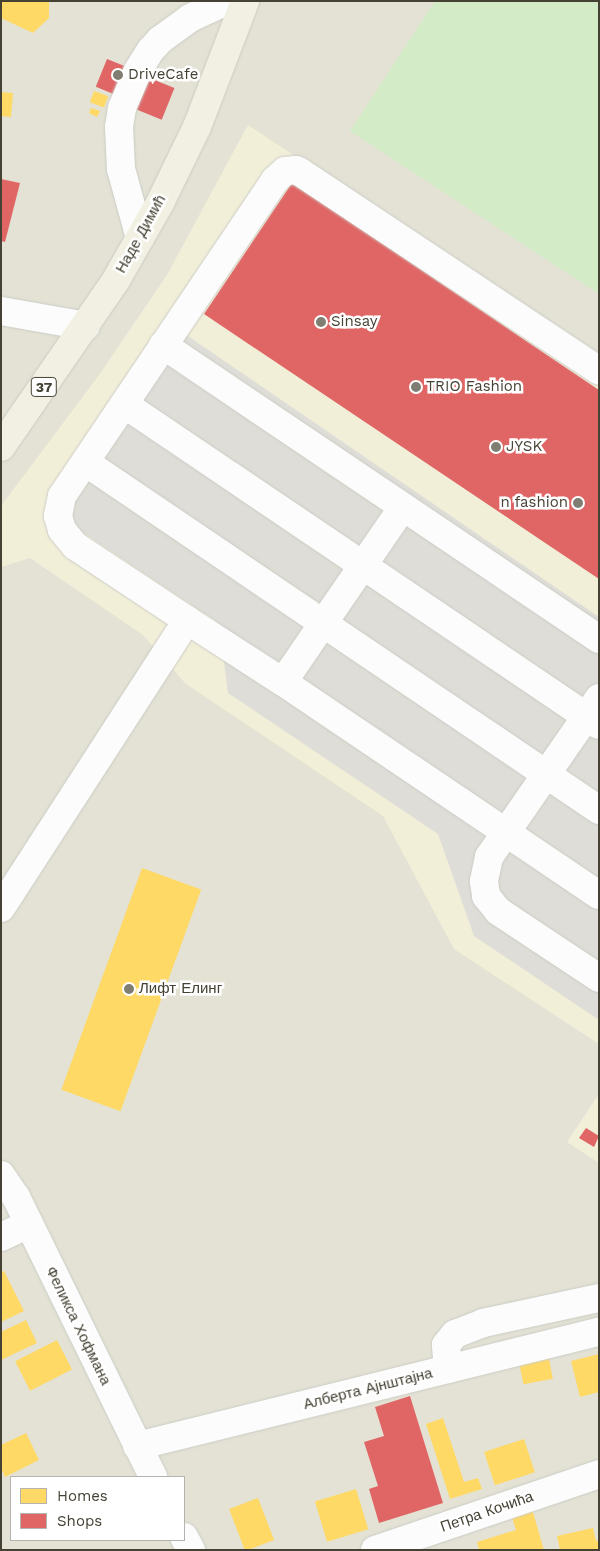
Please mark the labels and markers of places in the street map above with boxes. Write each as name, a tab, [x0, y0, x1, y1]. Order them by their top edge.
place label: DriveCafe	[128, 66, 198, 84]
marker: DriveCafe	[112, 69, 124, 81]
place label: Sinsay	[331, 313, 378, 331]
marker: Sinsay	[315, 316, 327, 328]
place label: TRIO Fashion	[426, 378, 522, 396]
marker: TRIO Fashion	[410, 381, 422, 393]
place label: JYSK	[506, 438, 542, 456]
marker: JYSK	[490, 441, 502, 453]
place label: n fashion	[500, 494, 568, 512]
marker: n fashion	[572, 497, 584, 509]
place label: Лифт Елинг	[139, 980, 222, 998]
marker: Лифт Елинг	[123, 983, 135, 995]

